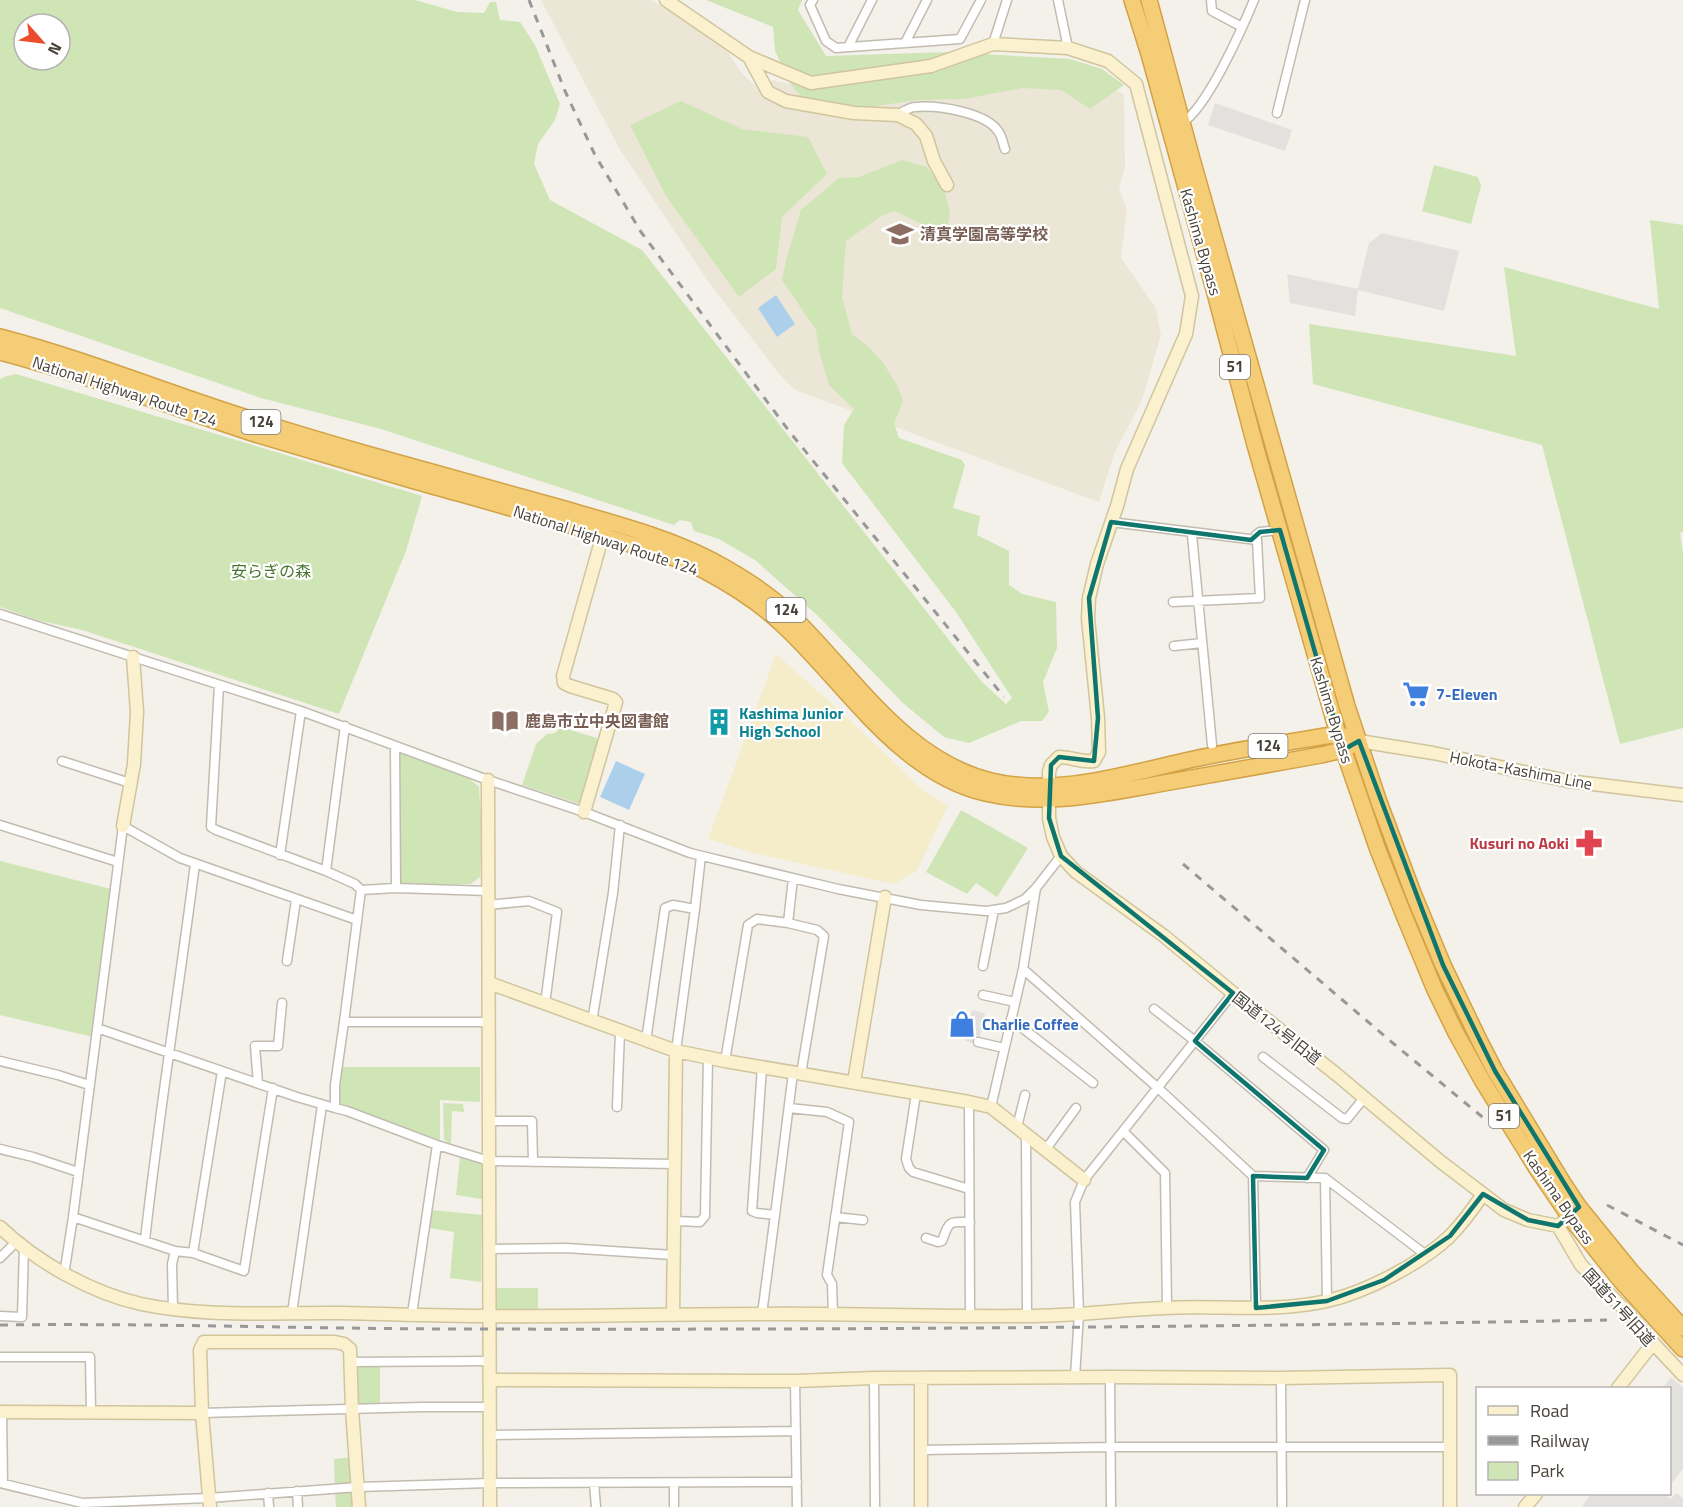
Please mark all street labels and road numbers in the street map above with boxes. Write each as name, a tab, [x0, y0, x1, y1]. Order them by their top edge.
street label: Kashima Bypass	[1174, 186, 1228, 298]
street label: National Highway Route 124	[29, 350, 221, 432]
road number: 51	[1220, 355, 1250, 379]
road number: 124	[242, 410, 280, 434]
street label: National Highway Route 124	[510, 499, 702, 581]
road number: 124	[766, 598, 806, 622]
street label: Kashima Bypass	[1304, 654, 1360, 766]
road number: 124	[1248, 734, 1288, 758]
street label: Hokota-Kashima Line	[1448, 744, 1594, 796]
street label: 国道124号旧道	[1227, 986, 1327, 1070]
road number: 51	[1489, 1104, 1519, 1128]
street label: Kashima Bypass	[1518, 1145, 1600, 1249]
street label: 国道51号旧道	[1577, 1263, 1661, 1351]

